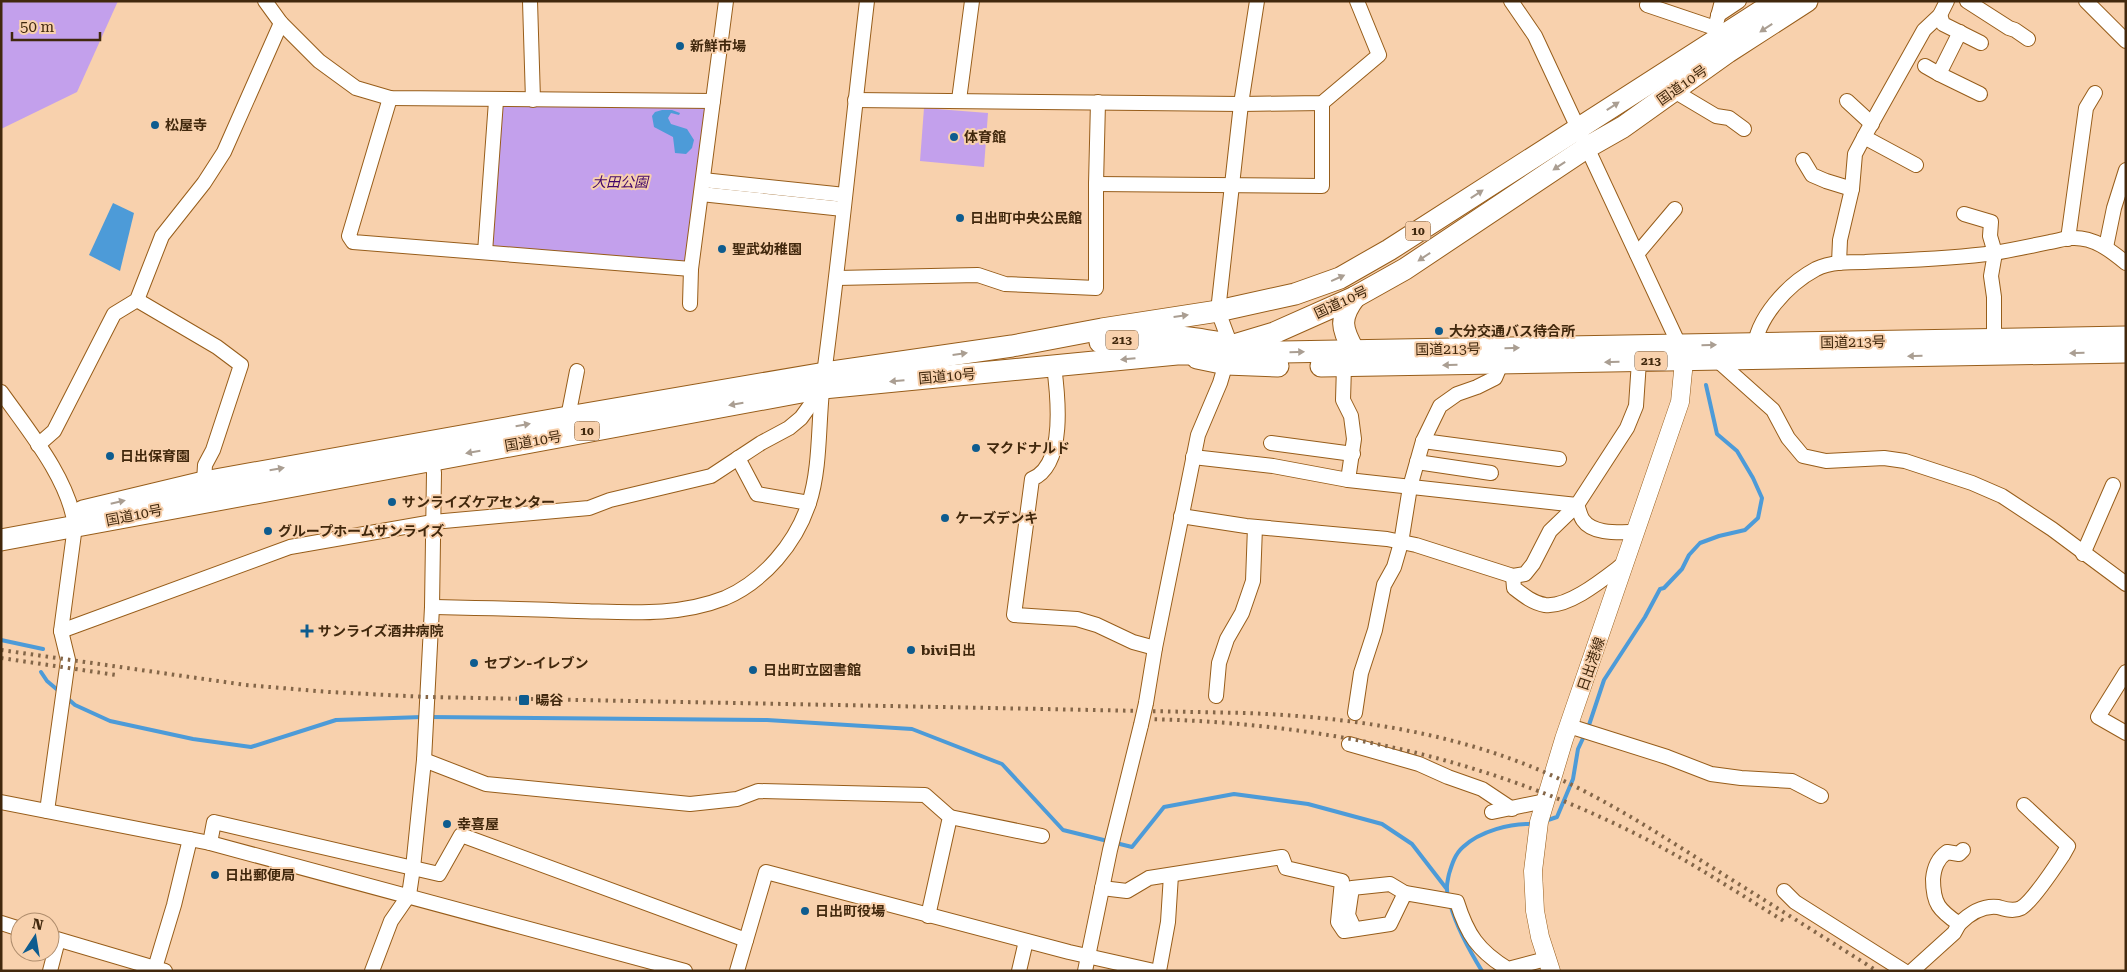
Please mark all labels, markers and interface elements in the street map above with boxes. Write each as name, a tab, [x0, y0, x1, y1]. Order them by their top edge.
scale bar	[12, 10, 100, 42]
text: 50 m	[20, 18, 55, 36]
one-way arrow	[1760, 23, 1773, 32]
place label: 新鮮市場	[690, 38, 746, 54]
marker: 新鮮市場	[674, 40, 686, 52]
street label: 国道10号	[1654, 62, 1710, 108]
one-way arrow	[1607, 101, 1620, 111]
place label: 松屋寺	[165, 117, 207, 133]
marker: 松屋寺	[149, 119, 161, 131]
place label: 体育館	[964, 129, 1006, 145]
marker: 体育館	[948, 131, 960, 143]
one-way arrow	[1552, 162, 1565, 171]
park label: 大田公園	[592, 174, 650, 190]
one-way arrow	[1470, 189, 1483, 198]
place label: 日出町中央公民館	[970, 210, 1082, 226]
marker: 日出町中央公民館	[954, 212, 966, 224]
road number: 10	[1406, 222, 1430, 240]
place label: 聖武幼稚園	[732, 241, 802, 257]
marker: 聖武幼稚園	[716, 243, 728, 255]
one-way arrow	[1417, 252, 1430, 262]
one-way arrow	[1331, 274, 1345, 282]
street label: 国道10号	[1311, 283, 1371, 321]
one-way arrow	[1173, 312, 1189, 320]
place label: 大分交通バス待合所	[1449, 323, 1575, 339]
marker: 大分交通バス待合所	[1433, 325, 1445, 337]
road number: 213	[1106, 330, 1138, 350]
street label: 国道213号	[1820, 333, 1886, 351]
street label: 国道213号	[1415, 340, 1481, 358]
one-way arrow	[1701, 340, 1717, 348]
one-way arrow	[1504, 344, 1520, 352]
one-way arrow	[1289, 348, 1305, 356]
one-way arrow	[952, 349, 968, 357]
one-way arrow	[2069, 349, 2085, 357]
road number: 213	[1635, 352, 1667, 371]
one-way arrow	[1906, 353, 1922, 361]
one-way arrow	[1120, 355, 1136, 363]
one-way arrow	[1604, 358, 1620, 366]
one-way arrow	[1441, 361, 1457, 369]
street label: 国道10号	[918, 366, 976, 386]
one-way arrow	[889, 377, 905, 385]
one-way arrow	[729, 400, 744, 408]
one-way arrow	[515, 420, 531, 428]
road number: 10	[574, 422, 600, 441]
street label: 国道10号	[503, 428, 563, 454]
place label: マクドナルド	[986, 440, 1070, 456]
marker: マクドナルド	[970, 442, 982, 454]
place label: 日出保育園	[120, 448, 190, 464]
one-way arrow	[465, 448, 481, 456]
marker: 日出保育園	[104, 450, 116, 462]
one-way arrow	[269, 465, 285, 473]
place label: サンライズケアセンター	[402, 494, 555, 510]
marker: サンライズケアセンター	[386, 496, 398, 508]
one-way arrow	[110, 498, 126, 506]
street label: 国道10号	[104, 502, 164, 528]
place label: ケーズデンキ	[955, 510, 1038, 526]
marker: ケーズデンキ	[939, 512, 951, 524]
place label: グループホームサンライズ	[278, 523, 444, 539]
marker: グループホームサンライズ	[262, 525, 274, 537]
place label: サンライズ酒井病院	[318, 623, 444, 639]
marker: サンライズ酒井病院	[300, 624, 314, 638]
street label: 日出港線	[1574, 635, 1608, 693]
place label: bivi日出	[921, 642, 976, 658]
marker: bivi日出	[905, 644, 917, 656]
place label: セブン-イレブン	[484, 655, 589, 671]
marker: セブン-イレブン	[468, 657, 480, 669]
place label: 日出町立図書館	[763, 662, 861, 678]
marker: 日出町立図書館	[747, 664, 759, 676]
place label: 暘谷	[535, 692, 564, 708]
marker: 暘谷	[517, 693, 531, 707]
place label: 幸喜屋	[457, 816, 499, 832]
marker: 幸喜屋	[441, 818, 453, 830]
place label: 日出郵便局	[225, 867, 295, 883]
marker: 日出郵便局	[209, 869, 221, 881]
place label: 日出町役場	[815, 903, 885, 919]
marker: 日出町役場	[799, 905, 811, 917]
north arrow	[10, 912, 60, 962]
text: N	[31, 915, 45, 933]

